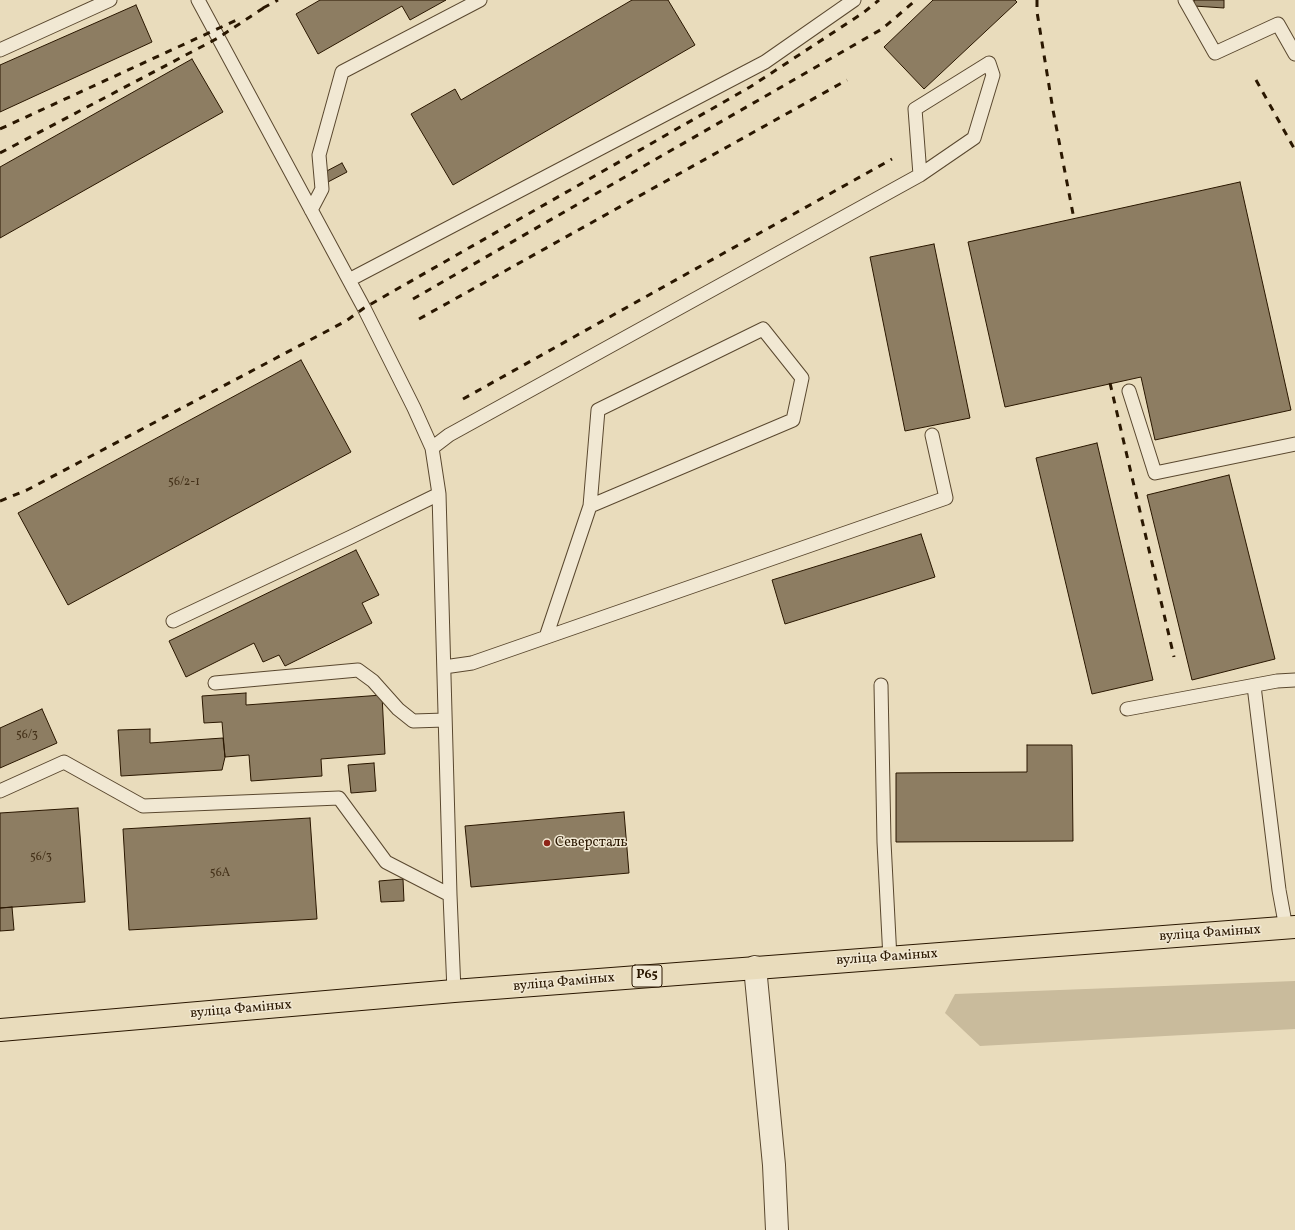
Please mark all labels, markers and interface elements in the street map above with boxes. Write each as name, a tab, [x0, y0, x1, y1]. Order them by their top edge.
house number: 56/2-1	[168, 476, 200, 490]
house number: 56/3	[16, 729, 38, 743]
place label: Северсталь	[555, 835, 628, 851]
marker: Северсталь	[542, 838, 552, 848]
house number: 56/3	[30, 851, 52, 865]
house number: 56А	[210, 867, 230, 881]
street label: вуліца Фаміных	[1159, 922, 1261, 946]
street label: вуліца Фаміных	[836, 946, 938, 970]
road number: Р65	[632, 965, 662, 987]
street label: вуліца Фаміных	[513, 970, 615, 996]
street label: вуліца Фаміных	[190, 997, 292, 1023]

